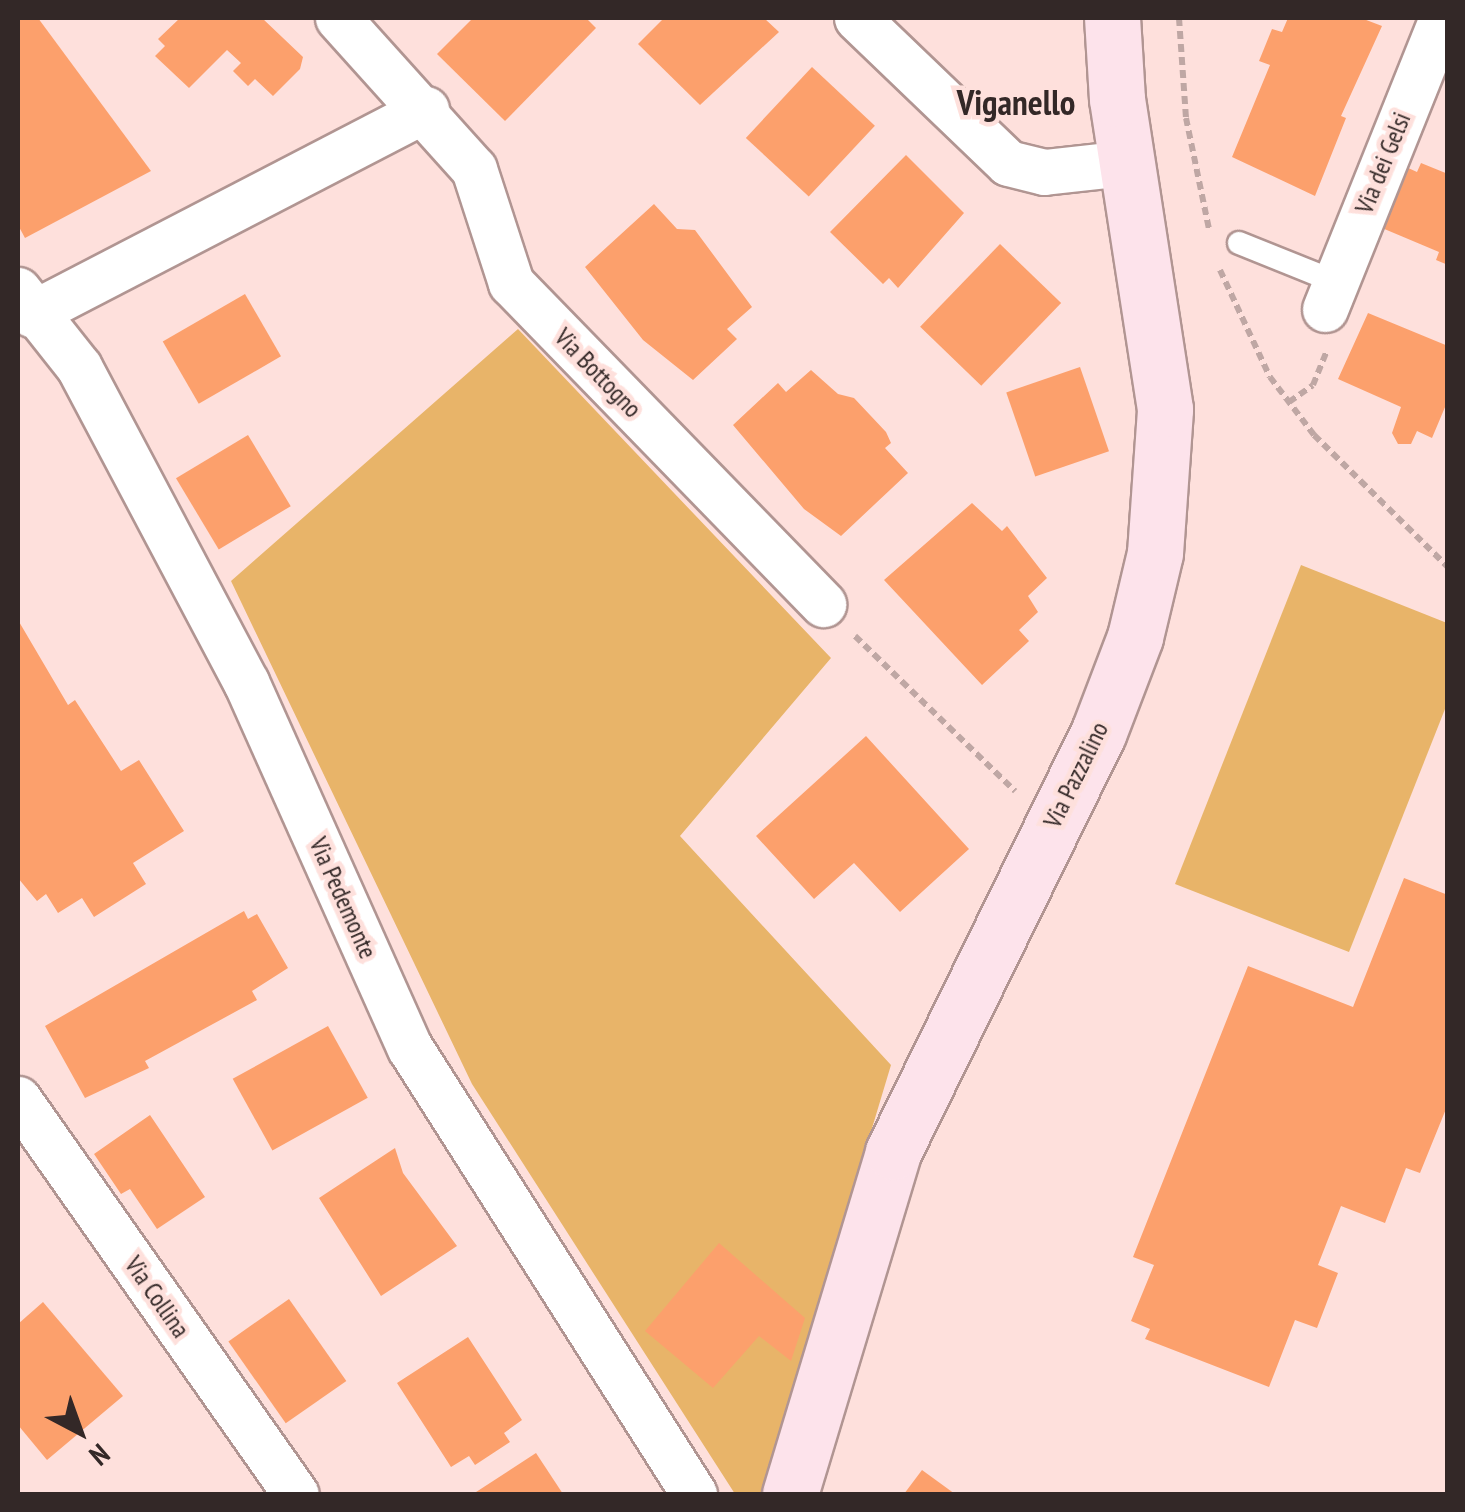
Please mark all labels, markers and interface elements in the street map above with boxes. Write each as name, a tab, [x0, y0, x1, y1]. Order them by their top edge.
district label: Viganello	[957, 81, 1075, 123]
street label: Via dei Gelsi	[1349, 108, 1417, 218]
street label: Via Bottogno	[548, 322, 648, 424]
street label: Via Pazzalino	[1038, 717, 1114, 833]
street label: Via Pedemonte	[303, 833, 383, 963]
street label: Via Collina	[118, 1251, 196, 1343]
north arrow	[30, 1382, 130, 1482]
text: N	[82, 1436, 118, 1474]

